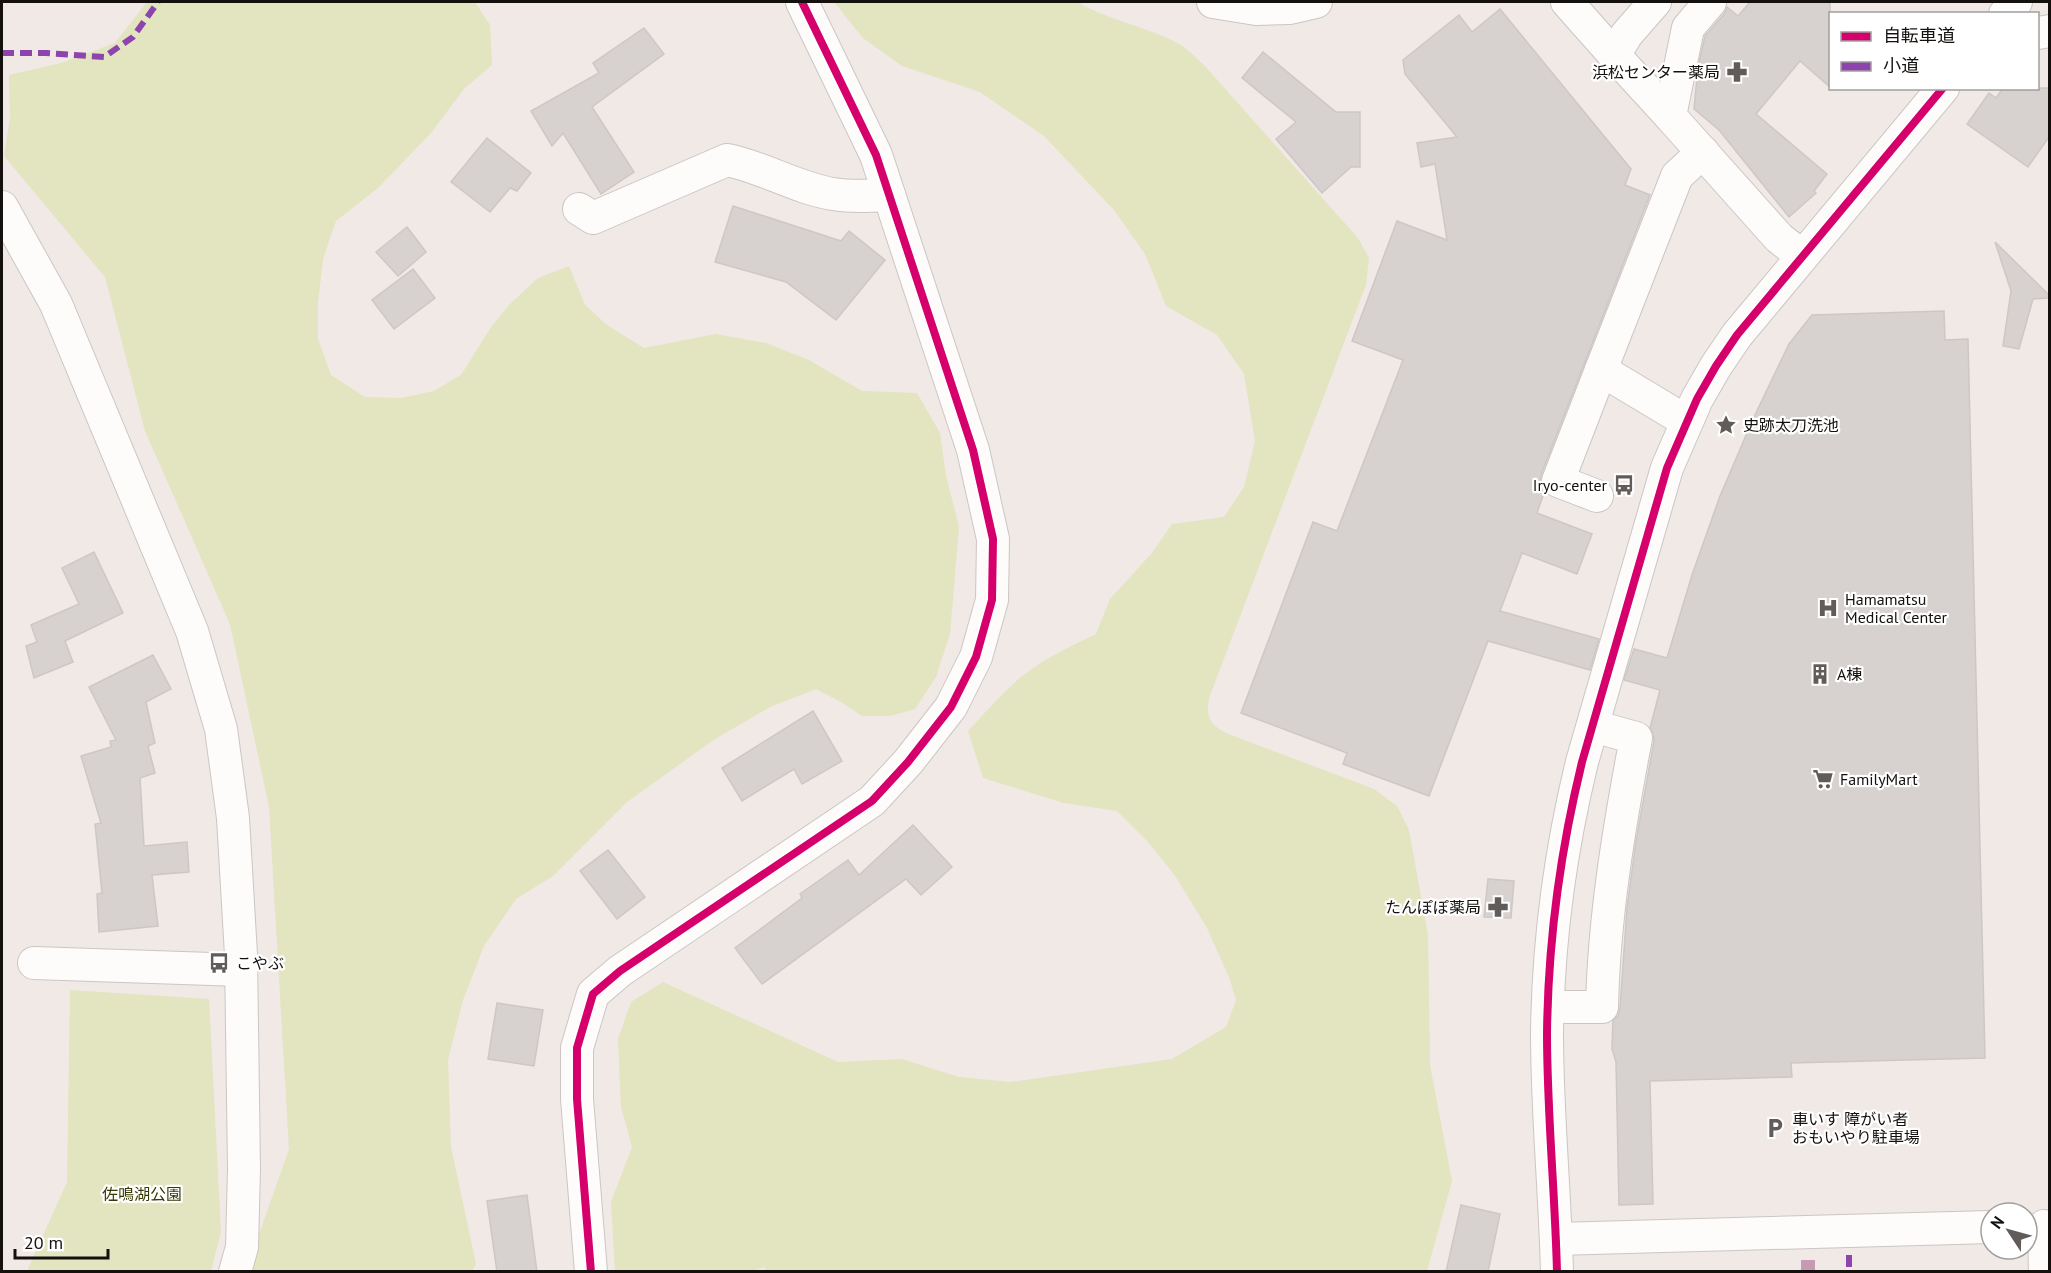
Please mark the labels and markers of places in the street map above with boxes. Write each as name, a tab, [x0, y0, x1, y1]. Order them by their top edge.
pharmacy icon: 浜松センター薬局	[1725, 60, 1749, 84]
place label: 浜松センター薬局	[1592, 62, 1720, 82]
place icon: 史跡太刀洗池	[1714, 413, 1738, 437]
place label: 史跡太刀洗池	[1743, 415, 1839, 435]
bus stop icon: Iryo-center	[1612, 473, 1636, 497]
place label: Iryo-center	[1533, 475, 1608, 495]
place label: Hamamatsu Medical Center	[1845, 589, 1948, 627]
hospital icon: Hamamatsu Medical Center	[1816, 596, 1840, 620]
building icon: A棟	[1808, 662, 1832, 686]
place label: A棟	[1837, 664, 1862, 684]
supermarket icon: FamilyMart	[1811, 767, 1835, 791]
place label: FamilyMart	[1840, 769, 1918, 789]
pharmacy icon: たんぽぽ薬局	[1486, 895, 1510, 919]
place label: たんぽぽ薬局	[1385, 897, 1481, 917]
bus stop icon: こやぶ	[207, 951, 231, 975]
place label: こやぶ	[236, 953, 284, 973]
place label: 車いす 障がい者 おもいやり駐車場	[1792, 1109, 1920, 1147]
parking icon: 車いす 障がい者 おもいやり駐車場	[1763, 1116, 1787, 1140]

